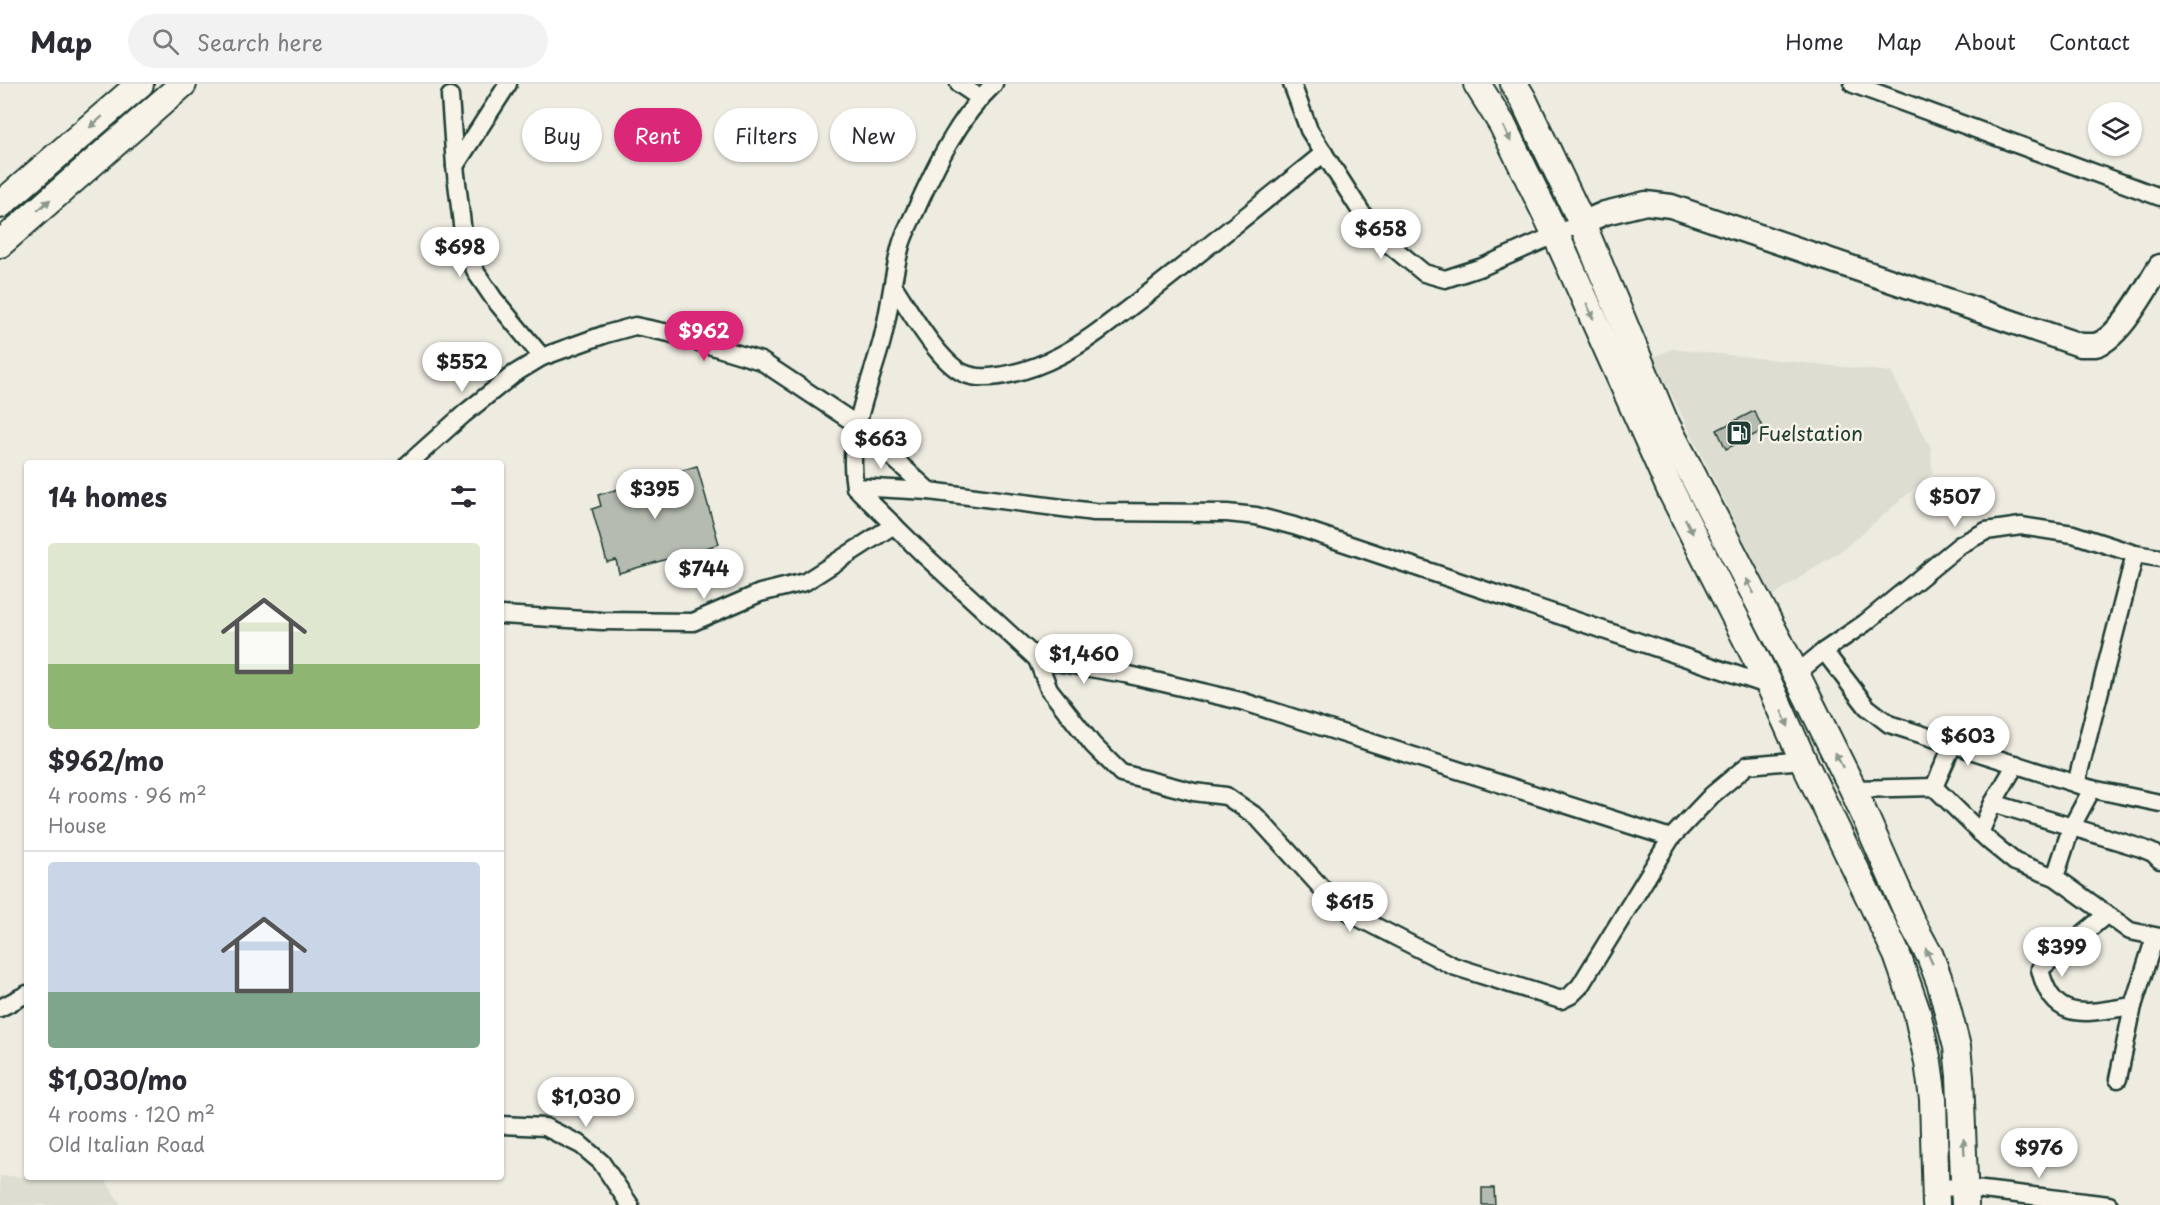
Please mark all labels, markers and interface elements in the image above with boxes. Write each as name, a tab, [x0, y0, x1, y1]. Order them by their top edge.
search box	[128, 14, 548, 68]
text: Map	[30, 20, 92, 63]
icon: search	[149, 25, 182, 58]
text: Search here	[197, 25, 323, 58]
text: Home	[1785, 25, 1844, 57]
text: Map	[1877, 25, 1922, 57]
text: About	[1955, 25, 2016, 57]
text: Contact	[2049, 25, 2130, 57]
map controls	[2088, 102, 2142, 156]
button: layers	[2088, 102, 2142, 156]
chip: Buy	[522, 108, 602, 162]
chip: Rent	[614, 108, 702, 162]
chip: Filters	[714, 108, 818, 162]
chip: New	[830, 108, 916, 162]
one-way arrow	[88, 115, 103, 129]
one-way arrow	[1503, 126, 1512, 143]
one-way arrow	[36, 199, 51, 212]
pin: $658	[1345, 209, 1417, 260]
text: $658	[1355, 213, 1407, 243]
pin: $698	[424, 227, 496, 278]
text: $698	[434, 231, 486, 261]
one-way arrow	[1585, 302, 1595, 320]
pin: $962	[668, 311, 740, 362]
text: $962	[678, 315, 730, 345]
pin: $552	[426, 342, 498, 393]
text: $552	[436, 346, 488, 376]
fuel station icon: Fuelstation	[1724, 418, 1754, 448]
place label: Fuelstation	[1758, 418, 1863, 448]
pin: $663	[845, 419, 917, 470]
text: $663	[855, 423, 907, 453]
pin: $395	[619, 469, 691, 520]
text: $395	[630, 473, 680, 503]
text: 14 homes	[48, 477, 167, 516]
pin: $507	[1919, 477, 1991, 528]
icon: filters	[447, 480, 480, 513]
text: $507	[1929, 481, 1981, 511]
one-way arrow	[1684, 518, 1694, 535]
pin: $744	[668, 549, 740, 600]
text: $744	[679, 553, 729, 583]
one-way arrow	[1745, 578, 1755, 595]
icon: home	[210, 582, 318, 690]
pin: $1,460	[1035, 634, 1133, 685]
text: $1,460	[1049, 638, 1119, 668]
one-way arrow	[1780, 711, 1790, 729]
pin: $603	[1932, 716, 2004, 767]
text: $603	[1941, 720, 1995, 750]
text: $962/mo	[48, 741, 164, 780]
one-way arrow	[1834, 751, 1844, 769]
text: 4 rooms · 96 m²	[48, 780, 207, 810]
text: House	[48, 810, 107, 840]
pin: $615	[1314, 882, 1386, 933]
text: $615	[1326, 886, 1374, 916]
icon: home	[210, 901, 318, 1009]
pin: $399	[2026, 927, 2098, 978]
text: $399	[2037, 931, 2087, 961]
one-way arrow	[1924, 947, 1934, 965]
text: $1,030/mo	[48, 1060, 187, 1099]
pin: $1,030	[537, 1077, 635, 1128]
text: $1,030	[551, 1081, 621, 1111]
text: 4 rooms · 120 m²	[48, 1099, 215, 1129]
pin: $976	[2003, 1128, 2075, 1179]
text: Old Italian Road	[48, 1129, 205, 1159]
text: $976	[2015, 1132, 2063, 1162]
one-way arrow	[1959, 1137, 1968, 1156]

